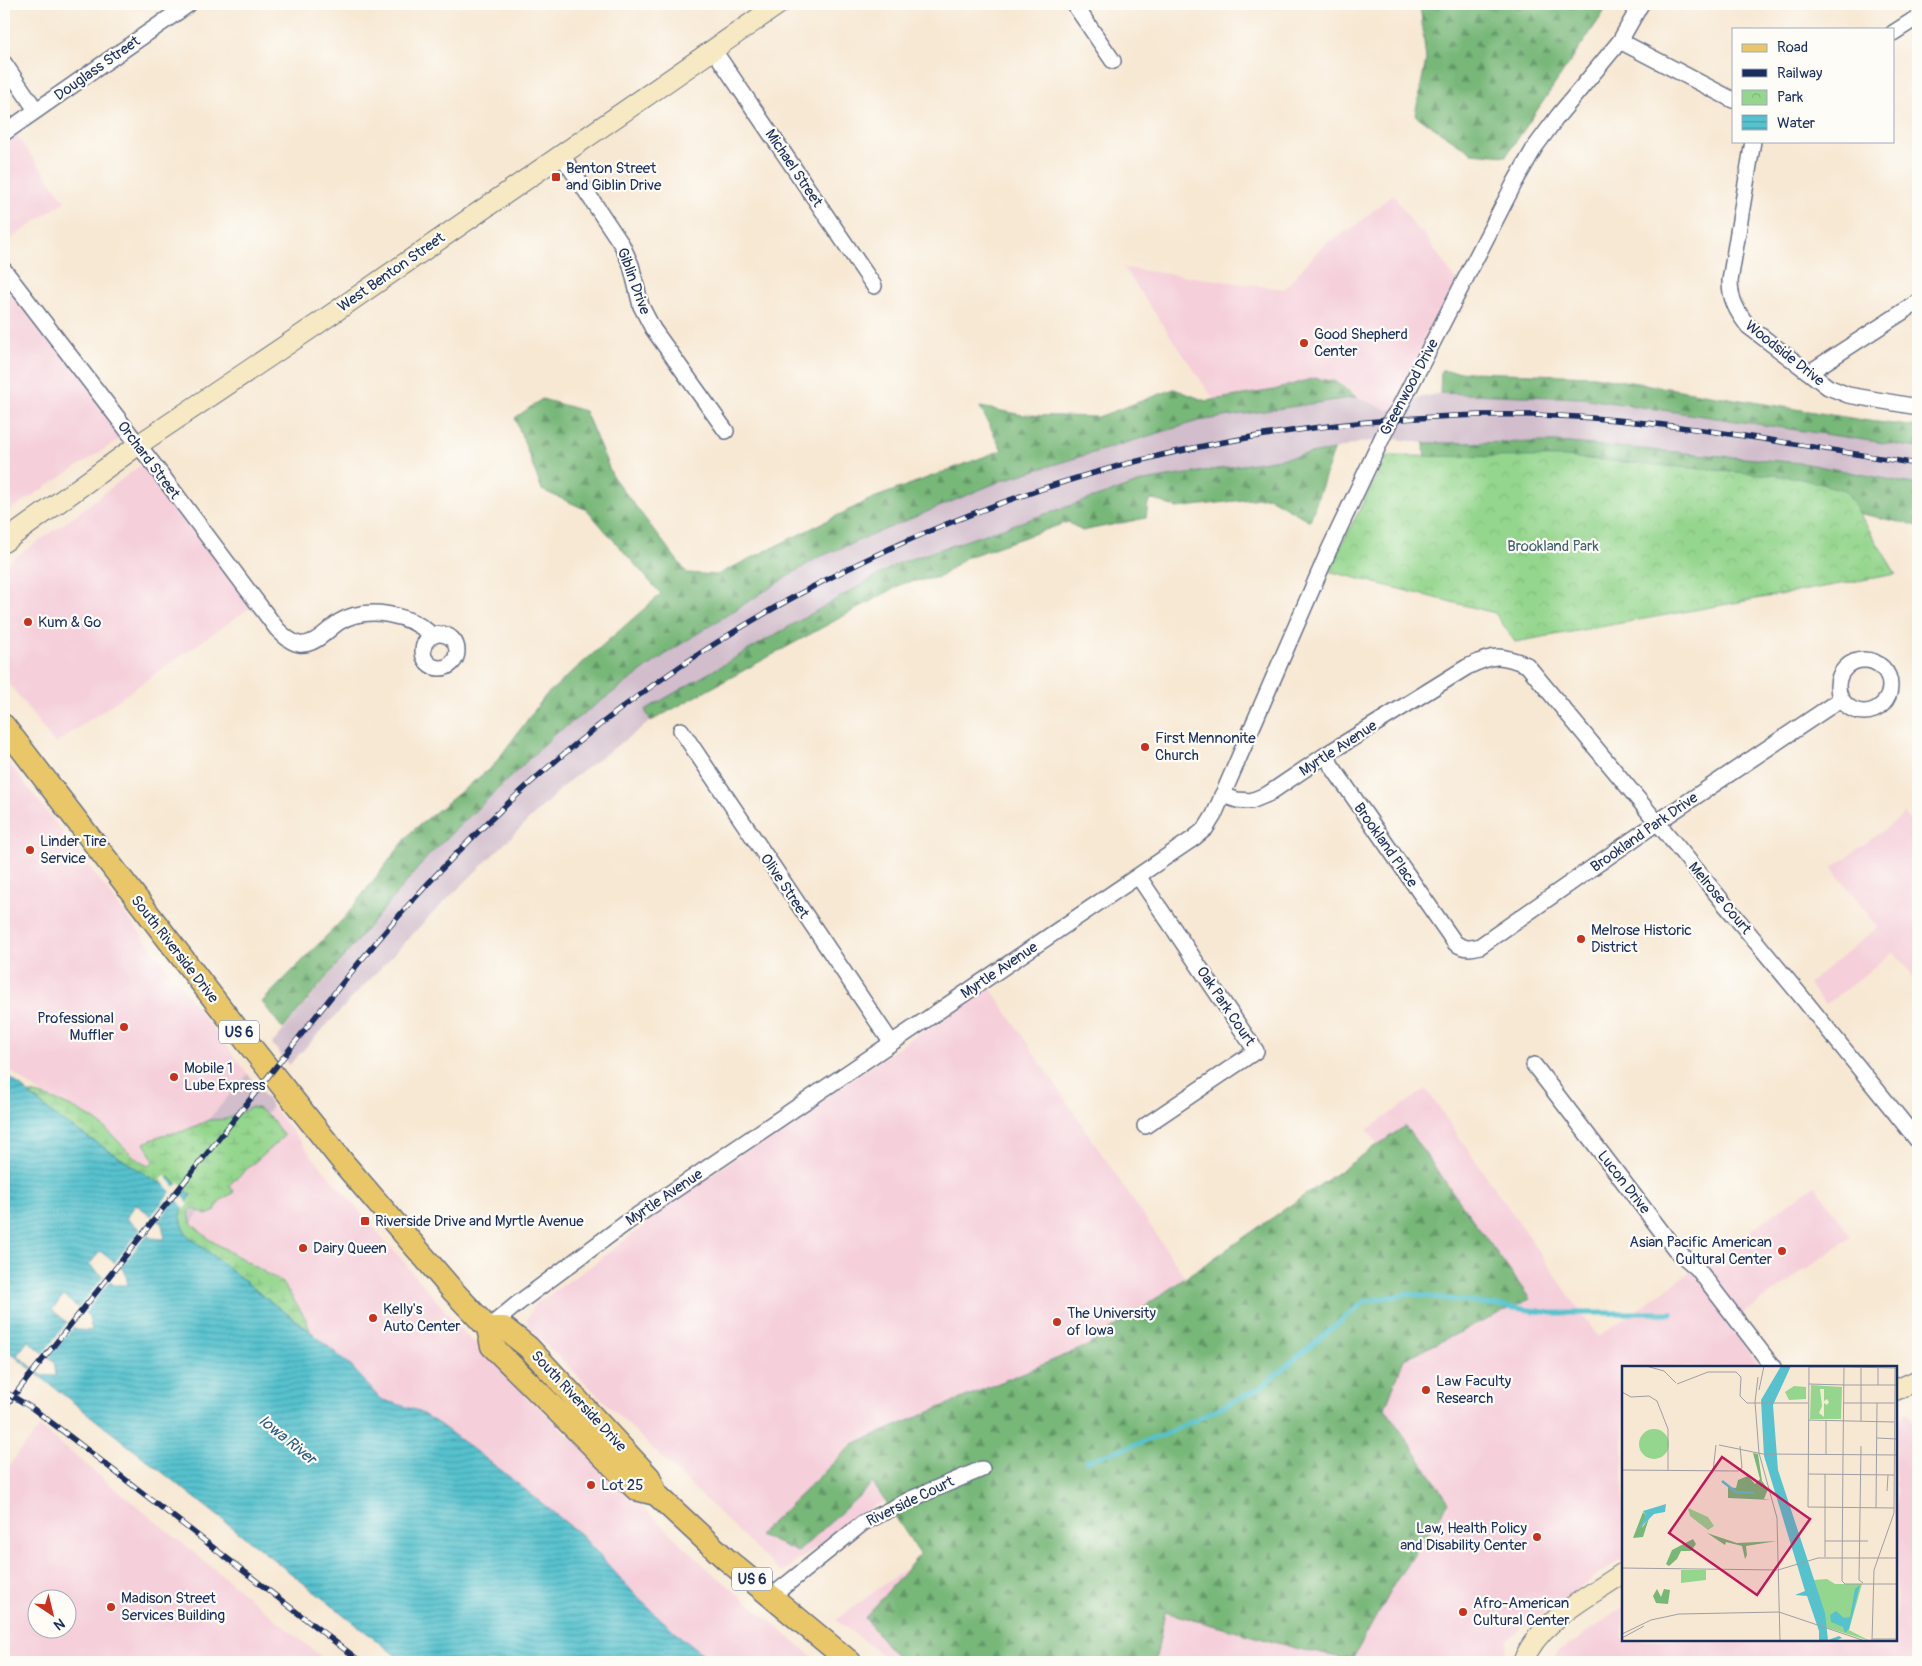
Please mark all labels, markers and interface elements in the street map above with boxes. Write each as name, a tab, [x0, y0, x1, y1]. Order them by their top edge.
legend	[1732, 28, 1894, 142]
street label: Douglass Street	[51, 31, 145, 105]
text: Road	[1777, 38, 1808, 57]
text: Railway	[1777, 64, 1823, 83]
text: Park	[1777, 88, 1804, 107]
text: Water	[1777, 114, 1816, 133]
street label: Michael Street	[761, 126, 827, 212]
place label: Benton Street and Giblin Drive	[566, 159, 662, 195]
marker: Benton Street and Giblin Drive	[550, 171, 562, 183]
street label: West Benton Street	[334, 228, 449, 316]
street label: Giblin Drive	[613, 245, 655, 318]
street label: Woodside Drive	[1741, 316, 1829, 391]
place label: Good Shepherd Center	[1314, 325, 1408, 361]
street label: Greenwood Drive	[1376, 335, 1443, 439]
marker: Good Shepherd Center	[1298, 337, 1310, 349]
street label: Orchard Street	[113, 418, 185, 504]
park label: Brookland Park	[1507, 537, 1599, 556]
place label: Kum & Go	[38, 613, 101, 632]
marker: Kum & Go	[22, 616, 34, 628]
street label: Myrtle Avenue	[1296, 716, 1381, 781]
place label: First Mennonite Church	[1155, 729, 1256, 765]
marker: First Mennonite Church	[1139, 741, 1151, 753]
street label: Brookland Park Drive	[1587, 788, 1702, 877]
street label: Brookland Place	[1349, 799, 1422, 892]
place label: Linder Tire Service	[40, 832, 107, 868]
marker: Linder Tire Service	[24, 844, 36, 856]
street label: Olive Street	[756, 850, 814, 923]
street label: Melrose Court	[1684, 858, 1756, 939]
street label: South Riverside Drive	[127, 892, 223, 1007]
place label: Melrose Historic District	[1591, 921, 1692, 957]
marker: Melrose Historic District	[1575, 933, 1587, 945]
street label: Myrtle Avenue	[957, 937, 1042, 1003]
street label: Oak Park Court	[1192, 963, 1260, 1050]
place label: Professional Muffler	[37, 1009, 115, 1045]
road number: US 6	[219, 1020, 259, 1044]
marker: Professional Muffler	[118, 1021, 130, 1033]
place label: Mobile 1 Lube Express	[184, 1059, 266, 1095]
marker: Mobile 1 Lube Express	[168, 1071, 180, 1083]
street label: Lucon Drive	[1593, 1147, 1655, 1218]
street label: Myrtle Avenue	[622, 1164, 707, 1230]
place label: Riverside Drive and Myrtle Avenue	[375, 1212, 584, 1231]
marker: Riverside Drive and Myrtle Avenue	[359, 1215, 371, 1227]
place label: Asian Pacific American Cultural Center	[1629, 1233, 1773, 1269]
place label: Dairy Queen	[313, 1239, 387, 1258]
marker: Dairy Queen	[297, 1242, 309, 1254]
marker: Asian Pacific American Cultural Center	[1776, 1245, 1788, 1257]
place label: Kelly's Auto Center	[383, 1300, 461, 1336]
place label: The University of Iowa	[1067, 1304, 1156, 1340]
marker: Kelly's Auto Center	[367, 1312, 379, 1324]
marker: The University of Iowa	[1051, 1316, 1063, 1328]
street label: South Riverside Drive	[527, 1347, 631, 1456]
inset map	[1622, 1366, 1897, 1641]
place label: Law Faculty Research	[1436, 1372, 1512, 1408]
marker: Law Faculty Research	[1420, 1384, 1432, 1396]
water label: Iowa River	[255, 1411, 322, 1470]
street label: Riverside Court	[863, 1472, 958, 1531]
place label: Lot 25	[601, 1476, 643, 1495]
marker: Lot 25	[585, 1479, 597, 1491]
place label: Law, Health Policy and Disability Center	[1400, 1519, 1528, 1555]
marker: Law, Health Policy and Disability Center	[1531, 1531, 1543, 1543]
road number: US 6	[732, 1568, 772, 1590]
north arrow	[28, 1588, 78, 1638]
place label: Madison Street Services Building	[121, 1589, 225, 1625]
place label: Afro-American Cultural Center	[1473, 1594, 1570, 1630]
marker: Madison Street Services Building	[105, 1601, 117, 1613]
marker: Afro-American Cultural Center	[1457, 1606, 1469, 1618]
text: N	[50, 1615, 68, 1634]

